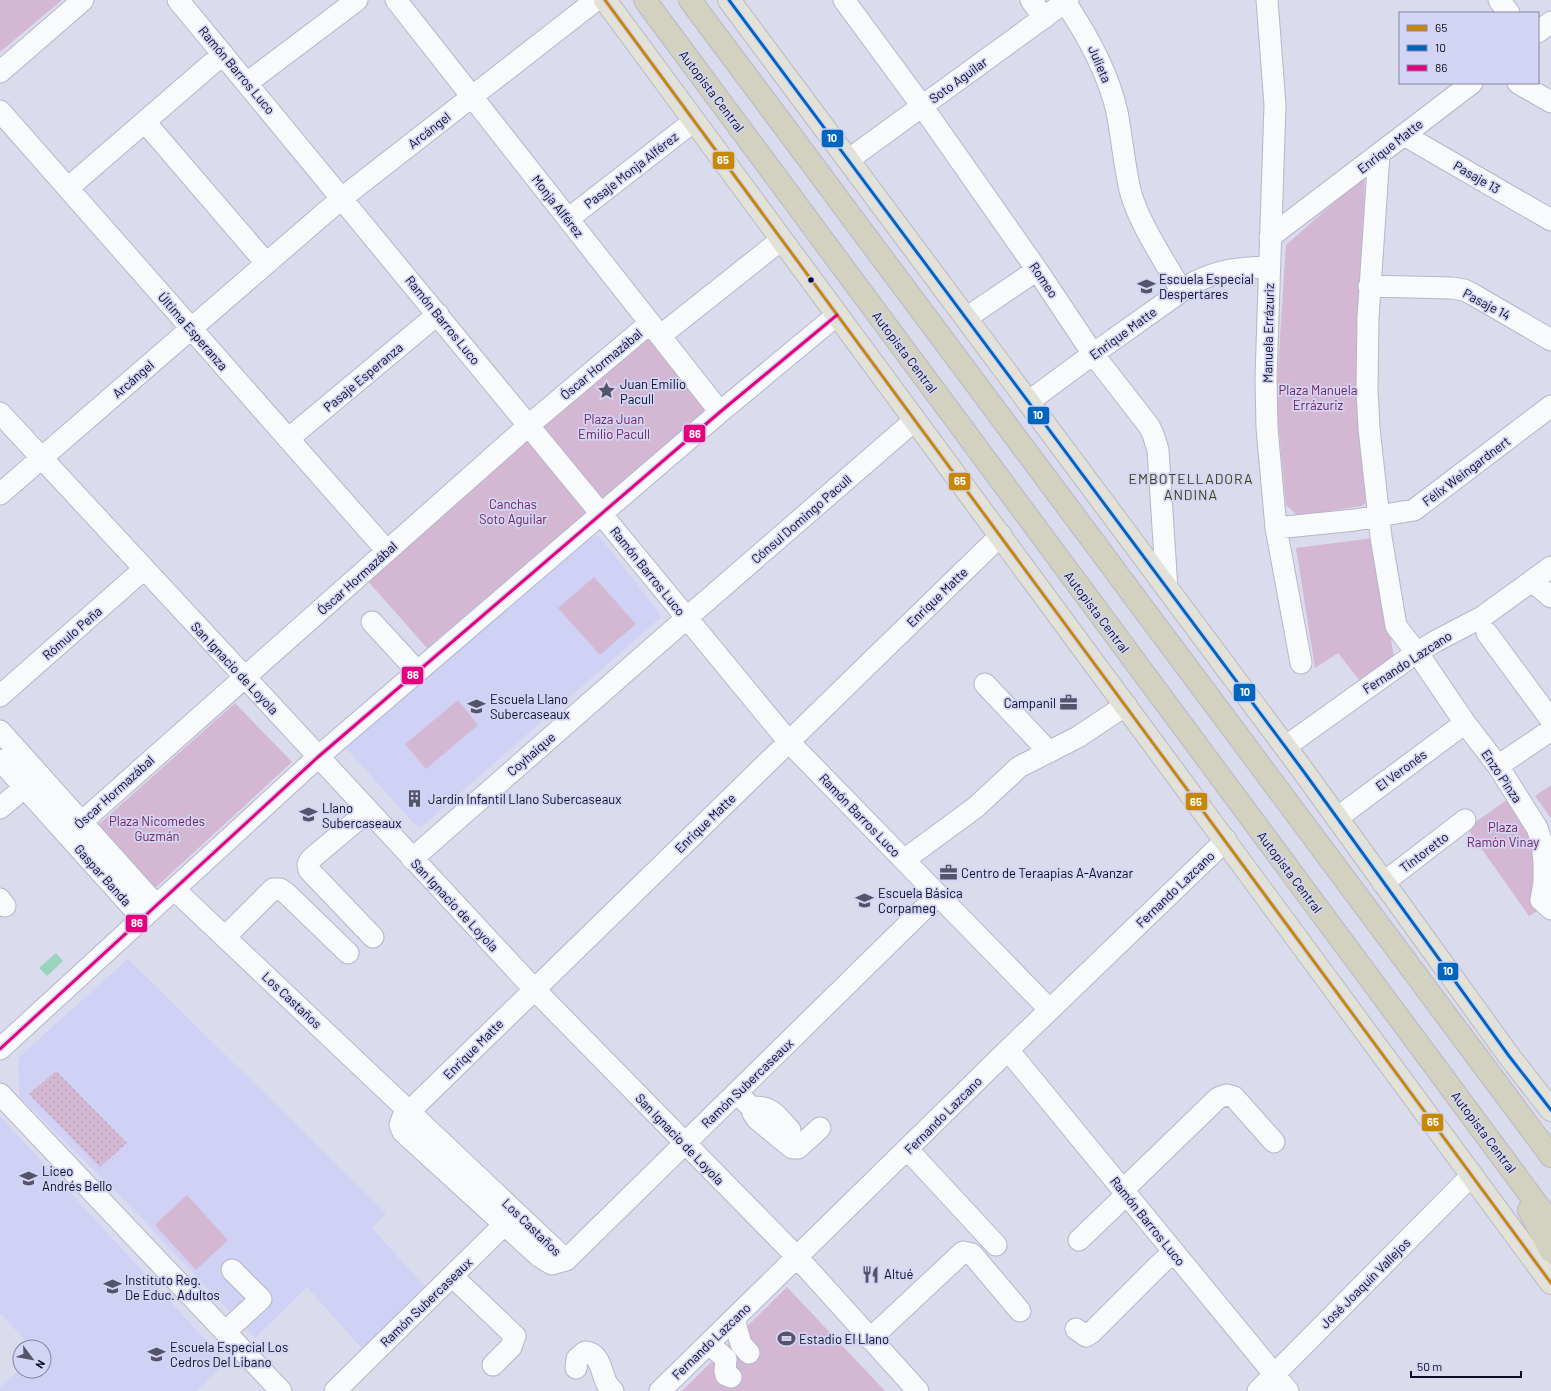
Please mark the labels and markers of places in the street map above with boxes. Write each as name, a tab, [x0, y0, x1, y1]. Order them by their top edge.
place label: Escuela Especial Despertares	[1159, 271, 1254, 302]
unlabelled marker	[806, 275, 816, 285]
school or university icon: Escuela Especial Despertares	[1136, 276, 1156, 296]
place label: Juan Emilio Pacull	[620, 376, 686, 407]
place icon: Juan Emilio Pacull	[597, 381, 617, 401]
place label: Escuela Llano Subercaseaux	[490, 691, 570, 722]
office icon: Campanil	[1059, 693, 1079, 713]
place label: Campanil	[1004, 695, 1056, 711]
school or university icon: Escuela Llano Subercaseaux	[467, 696, 487, 716]
building icon: Jardín Infantil Llano Subercaseaux	[405, 789, 425, 809]
place label: Jardín Infantil Llano Subercaseaux	[428, 791, 621, 807]
place label: Llano Subercaseaux	[322, 800, 402, 831]
school or university icon: Llano Subercaseaux	[299, 805, 319, 825]
office icon: Centro de Teraapias A-Avanzar	[938, 863, 958, 883]
place label: Centro de Teraapias A-Avanzar	[961, 865, 1133, 881]
place label: Escuela Básica Corpameg	[878, 885, 963, 916]
school or university icon: Escuela Básica Corpameg	[855, 890, 875, 910]
place label: Liceo Andrés Bello	[42, 1163, 112, 1194]
school or university icon: Liceo Andrés Bello	[19, 1168, 39, 1188]
restaurant icon: Altué	[861, 1264, 881, 1284]
place label: Altué	[884, 1266, 914, 1282]
place label: Instituto Reg. De Educ. Adultos	[125, 1272, 220, 1303]
school or university icon: Instituto Reg. De Educ. Adultos	[102, 1277, 122, 1297]
sports icon: Estadio El Llano	[776, 1329, 796, 1349]
place label: Estadio El Llano	[799, 1331, 889, 1347]
place label: Escuela Especial Los Cedros Del Libano	[170, 1339, 288, 1370]
school or university icon: Escuela Especial Los Cedros Del Libano	[147, 1344, 167, 1364]

